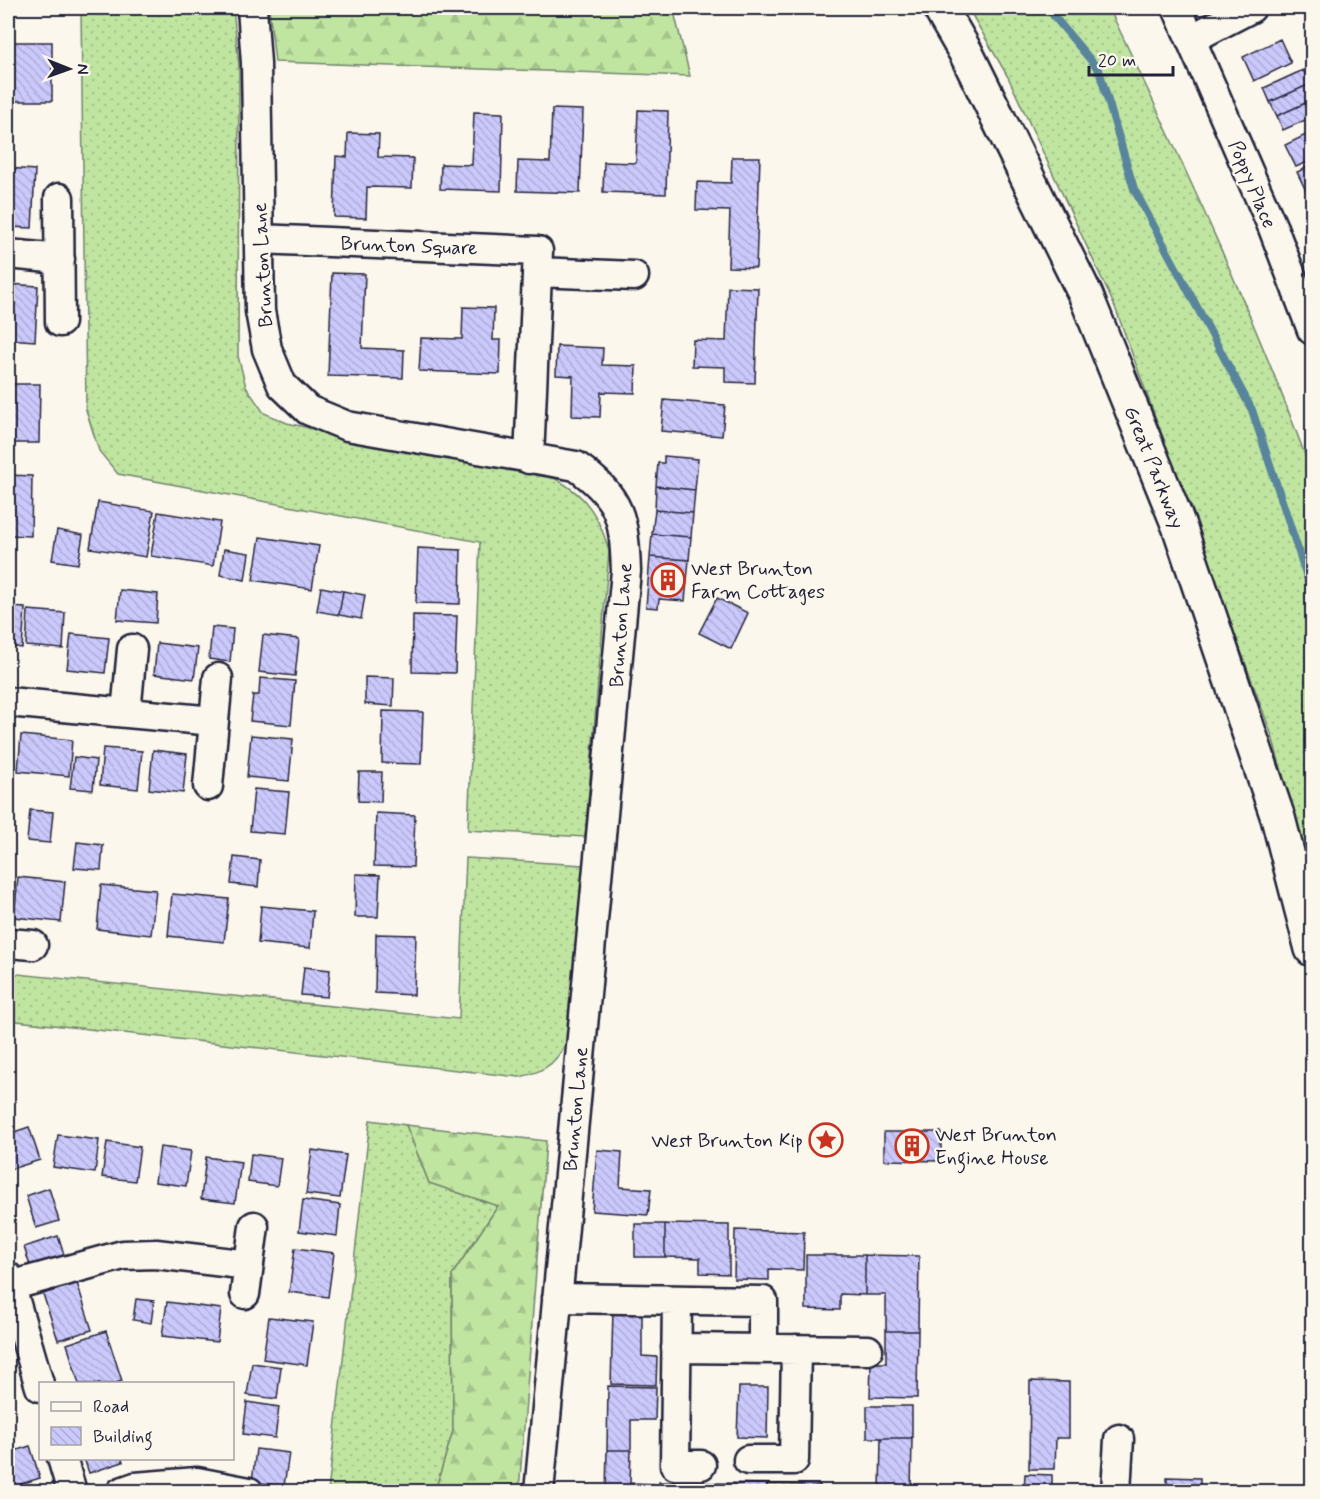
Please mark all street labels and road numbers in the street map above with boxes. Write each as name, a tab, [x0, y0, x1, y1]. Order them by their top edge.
street label: Poppy Place	[1221, 136, 1282, 233]
street label: Brunton Lane	[247, 202, 280, 328]
street label: Brunton Square	[340, 231, 478, 262]
street label: Great Parkway	[1117, 402, 1191, 533]
street label: Brunton Lane	[604, 562, 639, 688]
street label: Brunton Lane	[558, 1046, 595, 1172]

